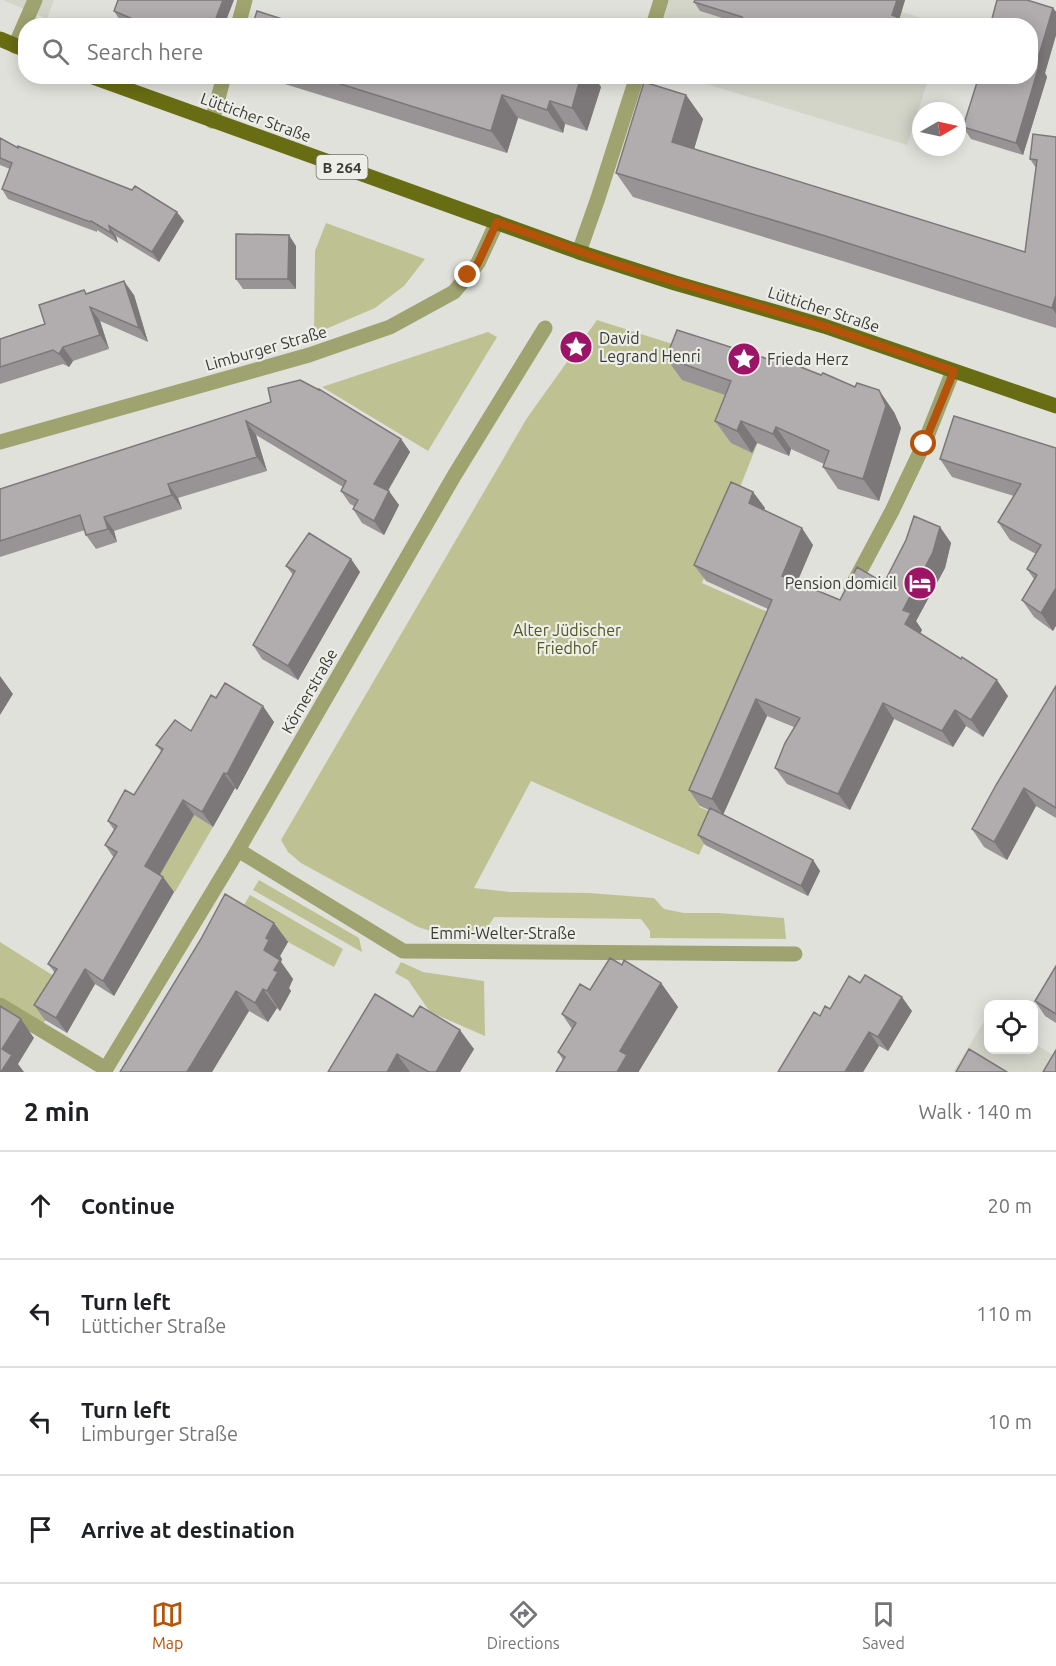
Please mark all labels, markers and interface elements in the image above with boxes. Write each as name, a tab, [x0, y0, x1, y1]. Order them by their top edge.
search box	[18, 18, 1038, 84]
icon: search	[39, 35, 72, 68]
text: Search here	[87, 39, 203, 64]
street label: Lütticher Straße	[198, 89, 314, 145]
north arrow	[912, 102, 966, 156]
road number: B 264	[316, 155, 368, 179]
route end	[454, 261, 480, 287]
street label: Lütticher Straße	[766, 282, 882, 336]
street label: Limburger Straße	[203, 322, 329, 374]
place icon: David Legrand Henri	[558, 329, 594, 365]
place label: David Legrand Henri	[599, 329, 701, 365]
place icon: Frieda Herz	[726, 341, 762, 377]
place label: Frieda Herz	[767, 350, 849, 368]
route start	[910, 430, 936, 456]
hotel icon: Pension domicil	[902, 565, 938, 601]
place label: Pension domicil	[785, 574, 897, 592]
park label: Alter Jüdischer Friedhof	[513, 621, 621, 657]
street label: Körnerstraße	[277, 645, 341, 737]
street label: Emmi-Welter-Straße	[430, 924, 576, 942]
map controls	[984, 1000, 1038, 1054]
button: locate	[984, 1000, 1038, 1054]
text: 2 min	[24, 1097, 90, 1126]
text: Walk · 140 m	[919, 1100, 1032, 1123]
icon: ahead	[24, 1189, 57, 1222]
text: Continue	[81, 1193, 175, 1218]
text: 20 m	[988, 1194, 1032, 1217]
text: Turn left	[81, 1289, 171, 1314]
icon: left	[24, 1297, 57, 1330]
text: 110 m	[976, 1302, 1032, 1325]
text: Lütticher Straße	[81, 1314, 226, 1337]
text: Turn left	[81, 1397, 171, 1422]
icon: left	[24, 1405, 57, 1438]
text: 10 m	[988, 1410, 1032, 1433]
text: Limburger Straße	[81, 1422, 238, 1445]
icon: arrive	[24, 1513, 57, 1546]
text: Arrive at destination	[81, 1517, 295, 1542]
tab: Map	[151, 1598, 184, 1652]
tab: Directions	[487, 1598, 560, 1652]
tab: Saved	[862, 1598, 905, 1652]

